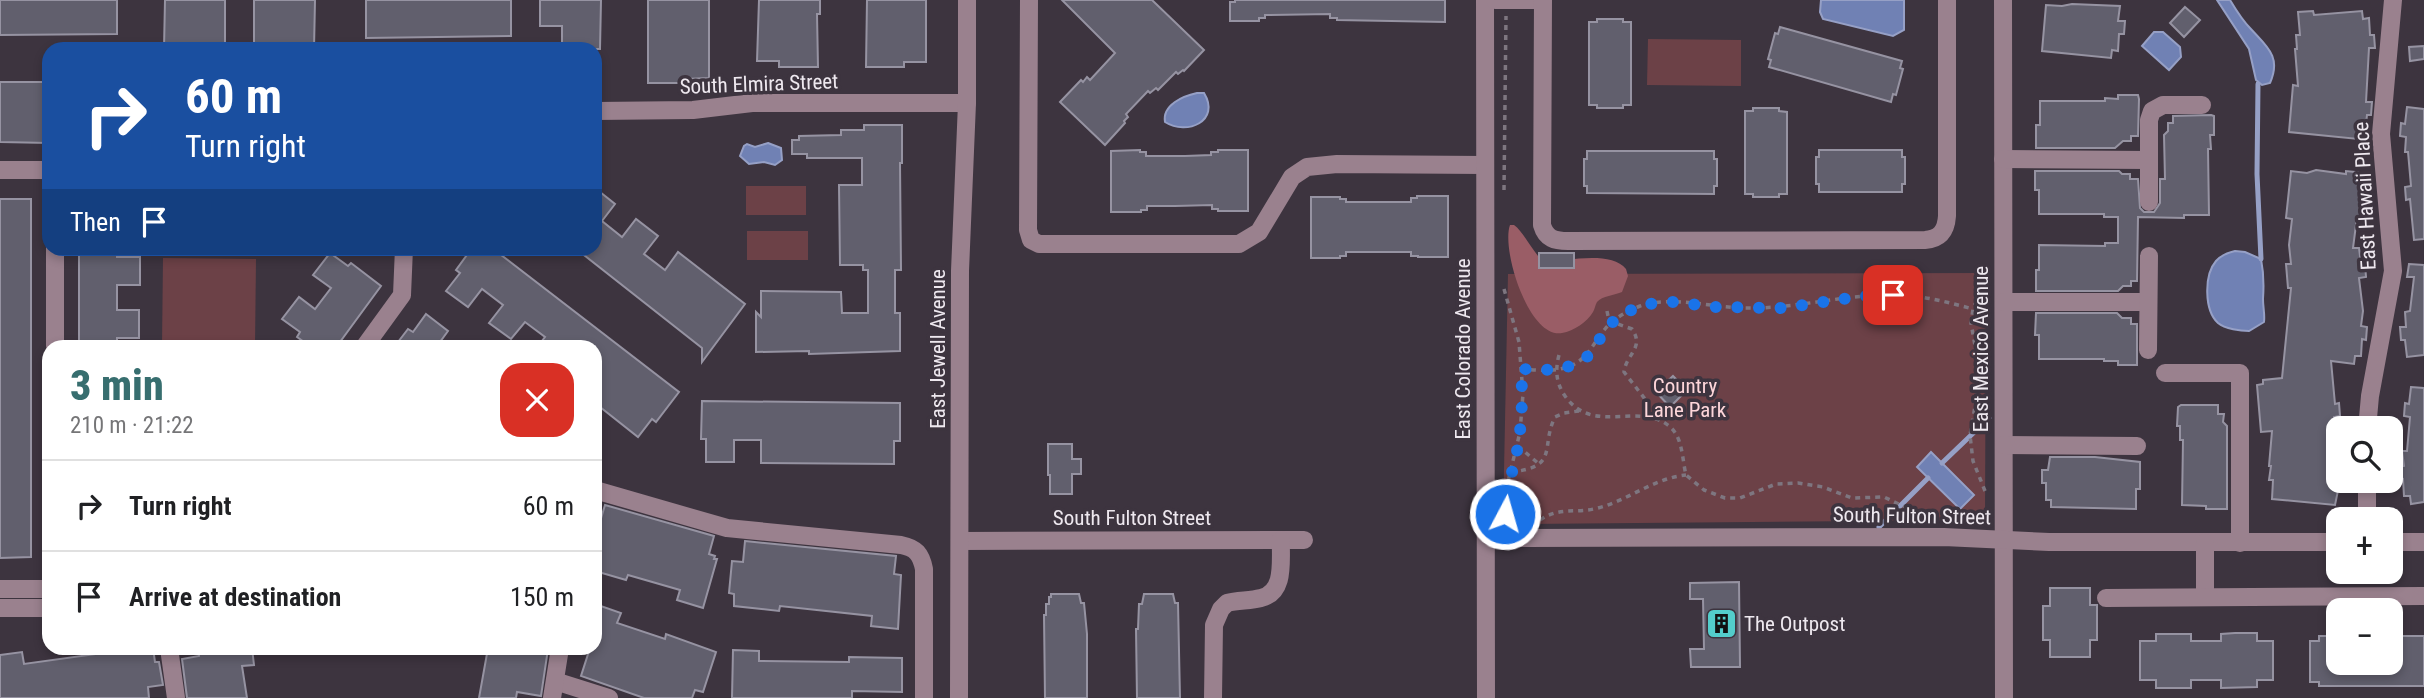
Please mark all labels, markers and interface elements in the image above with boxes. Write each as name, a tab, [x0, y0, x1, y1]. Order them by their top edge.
text: 60 m	[185, 68, 282, 125]
street label: South Elmira Street	[679, 69, 839, 99]
icon: right	[70, 70, 161, 161]
street label: East Hawaii Place	[2349, 121, 2381, 271]
text: Turn right	[185, 127, 306, 165]
icon: arrive	[135, 203, 173, 241]
text: Then	[70, 207, 121, 237]
street label: East Colorado Avenue	[1451, 258, 1475, 440]
pin	[1863, 265, 1923, 325]
street label: East Mexico Avenue	[1969, 266, 1993, 432]
street label: East Jewell Avenue	[926, 269, 950, 429]
icon: arrive	[1874, 276, 1912, 314]
text: 3 min	[70, 361, 164, 410]
button: close	[500, 363, 574, 437]
park label: Country Lane Park	[1644, 374, 1727, 422]
text: 210 m · 21:22	[70, 412, 194, 439]
map controls	[2326, 416, 2403, 675]
button: search	[2326, 416, 2403, 493]
position arrow	[1468, 477, 1542, 551]
icon: right	[70, 487, 108, 525]
text: Turn right	[129, 491, 231, 521]
text: 60 m	[523, 491, 574, 521]
street label: South Fulton Street	[1833, 503, 1991, 529]
street label: South Fulton Street	[1053, 506, 1211, 530]
button: +	[2326, 507, 2403, 584]
icon: arrive	[70, 578, 108, 616]
text: Arrive at destination	[129, 582, 341, 612]
text: 150 m	[510, 582, 574, 612]
button: −	[2326, 598, 2403, 675]
building icon: The Outpost	[1704, 607, 1738, 641]
place label: The Outpost	[1744, 612, 1845, 636]

